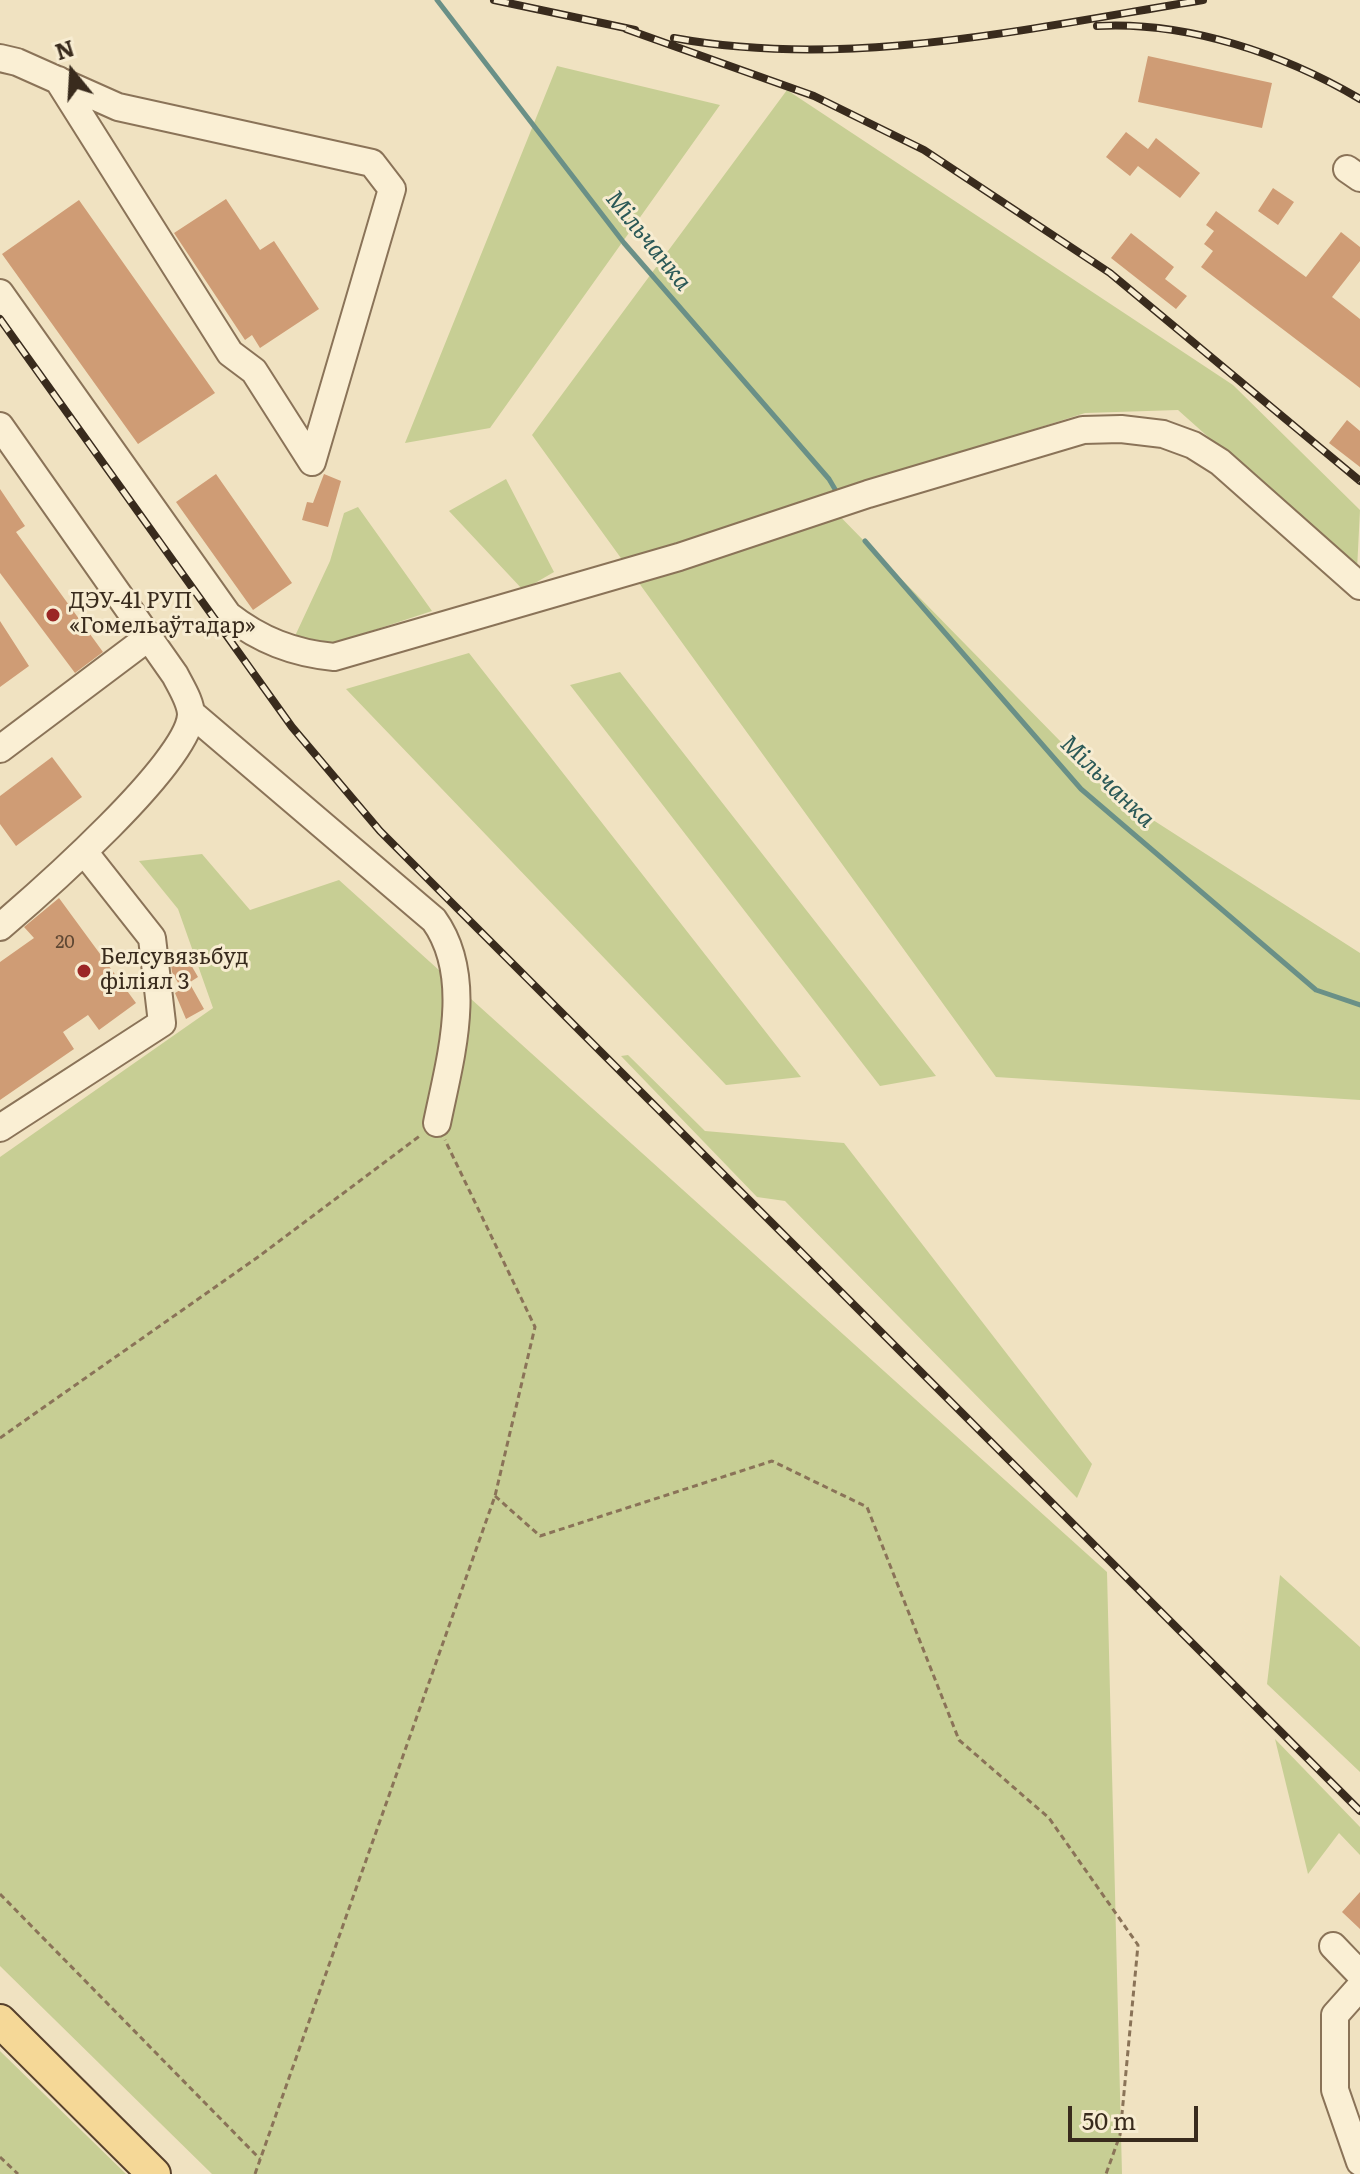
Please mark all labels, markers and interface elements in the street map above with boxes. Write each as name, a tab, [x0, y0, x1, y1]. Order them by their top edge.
text: N	[51, 30, 78, 67]
north arrow	[32, 32, 112, 112]
water label: Мільчанка	[599, 185, 697, 297]
place label: ДЭУ-41 РУП «Гомельаўтадар»	[69, 589, 256, 640]
marker: ДЭУ-41 РУП «Гомельаўтадар»	[44, 606, 62, 624]
water label: Мільчанка	[1054, 730, 1160, 834]
house number: 20	[55, 932, 75, 954]
place label: Белсувязьбуд філіял 3	[100, 945, 249, 996]
marker: Белсувязьбуд філіял 3	[75, 962, 93, 980]
scale bar	[1072, 2090, 1202, 2140]
text: 50 m	[1082, 2102, 1136, 2137]

